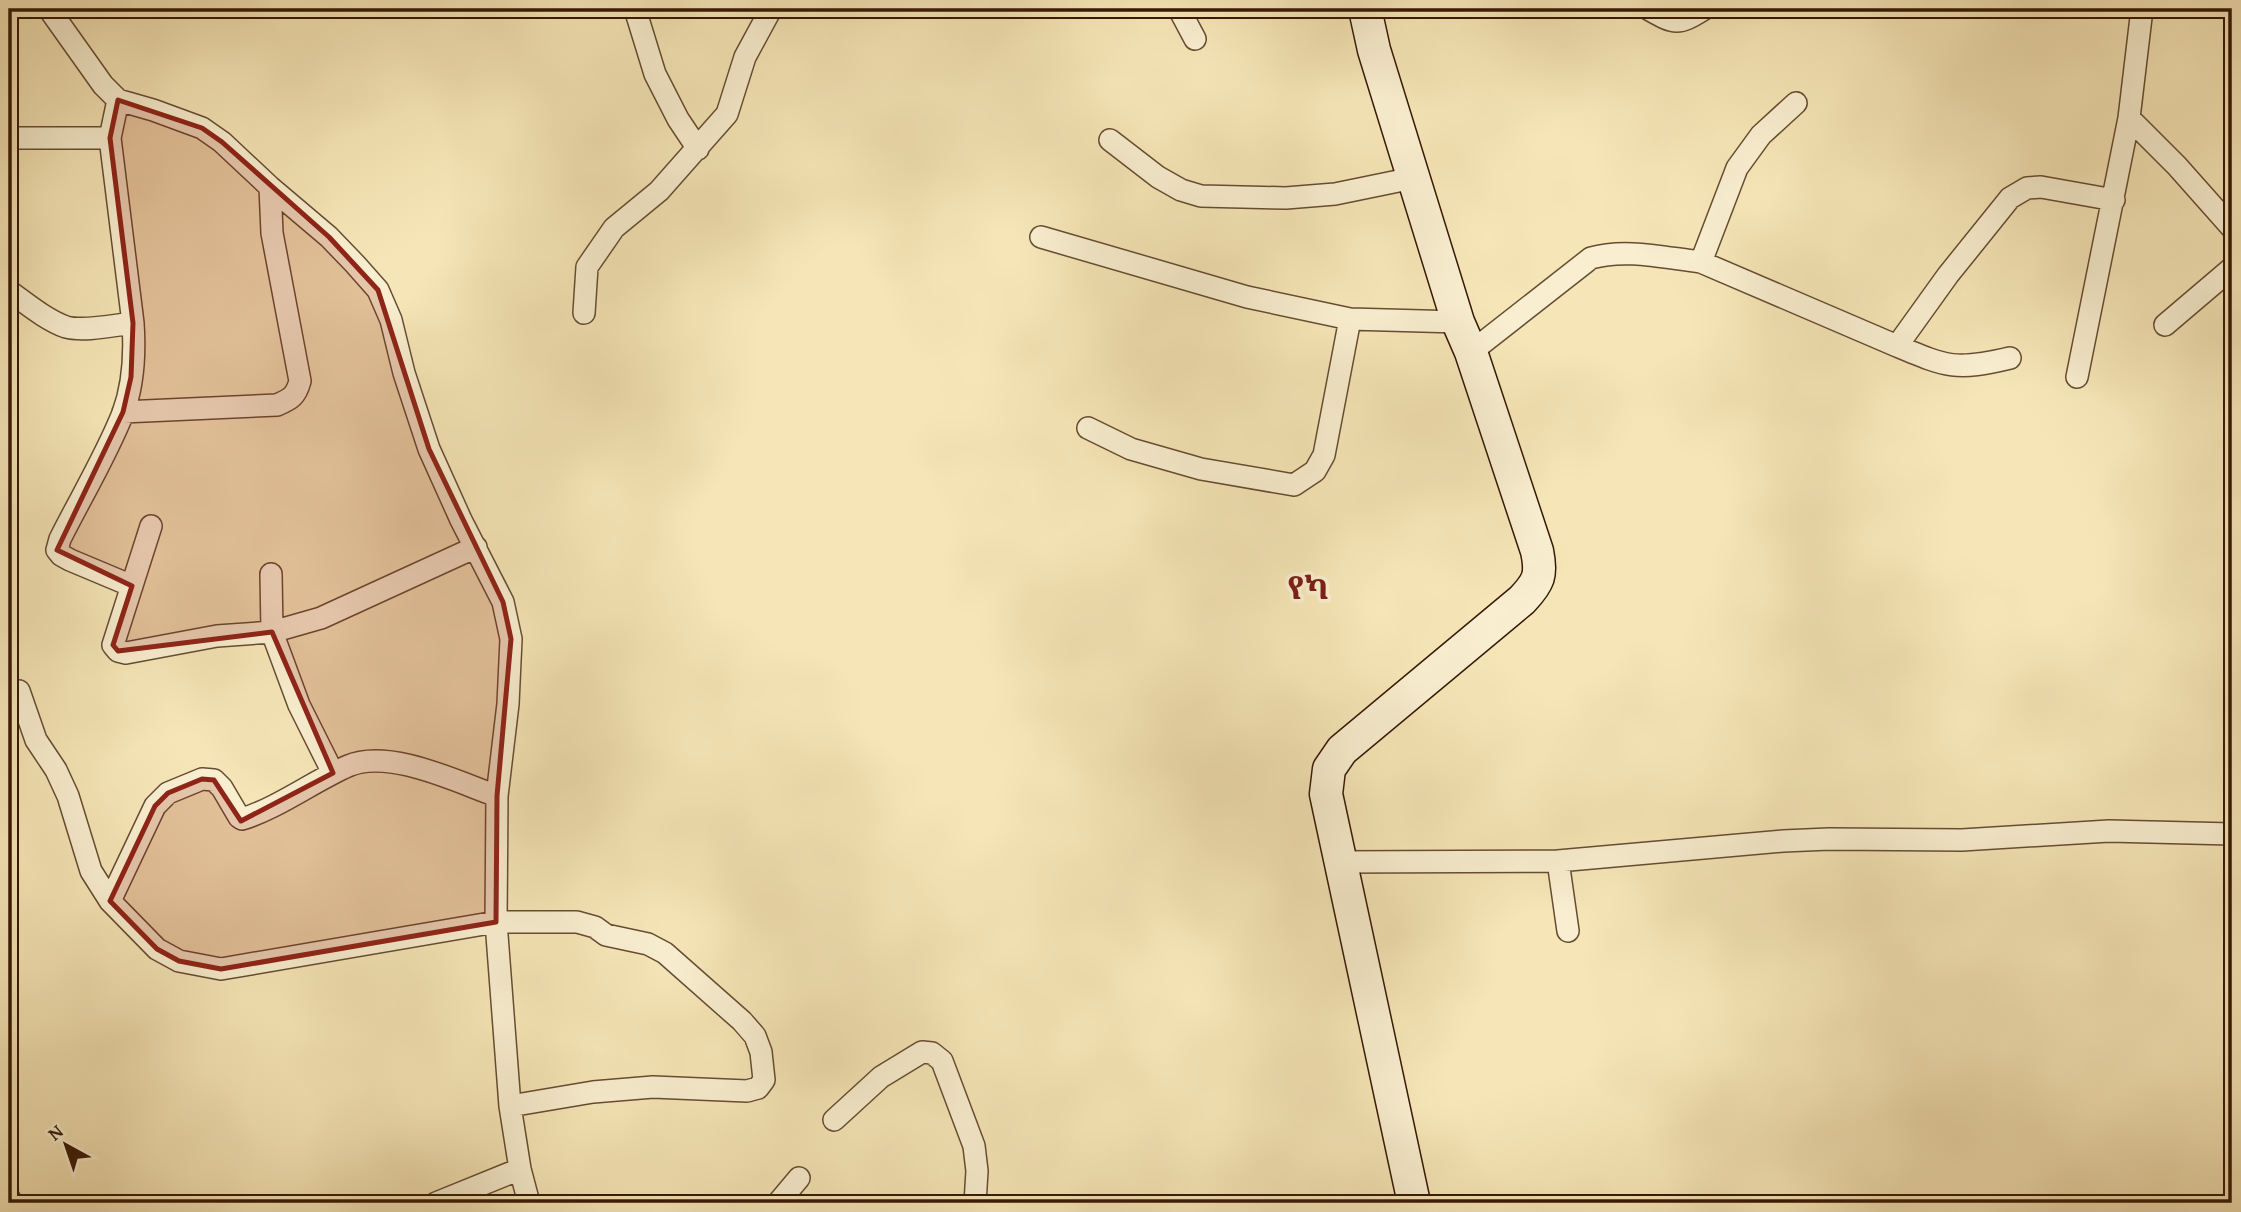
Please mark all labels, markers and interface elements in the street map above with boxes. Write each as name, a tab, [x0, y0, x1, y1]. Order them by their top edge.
district label: የካ	[1287, 564, 1329, 611]
north arrow	[32, 1110, 102, 1180]
text: N	[41, 1117, 69, 1147]

